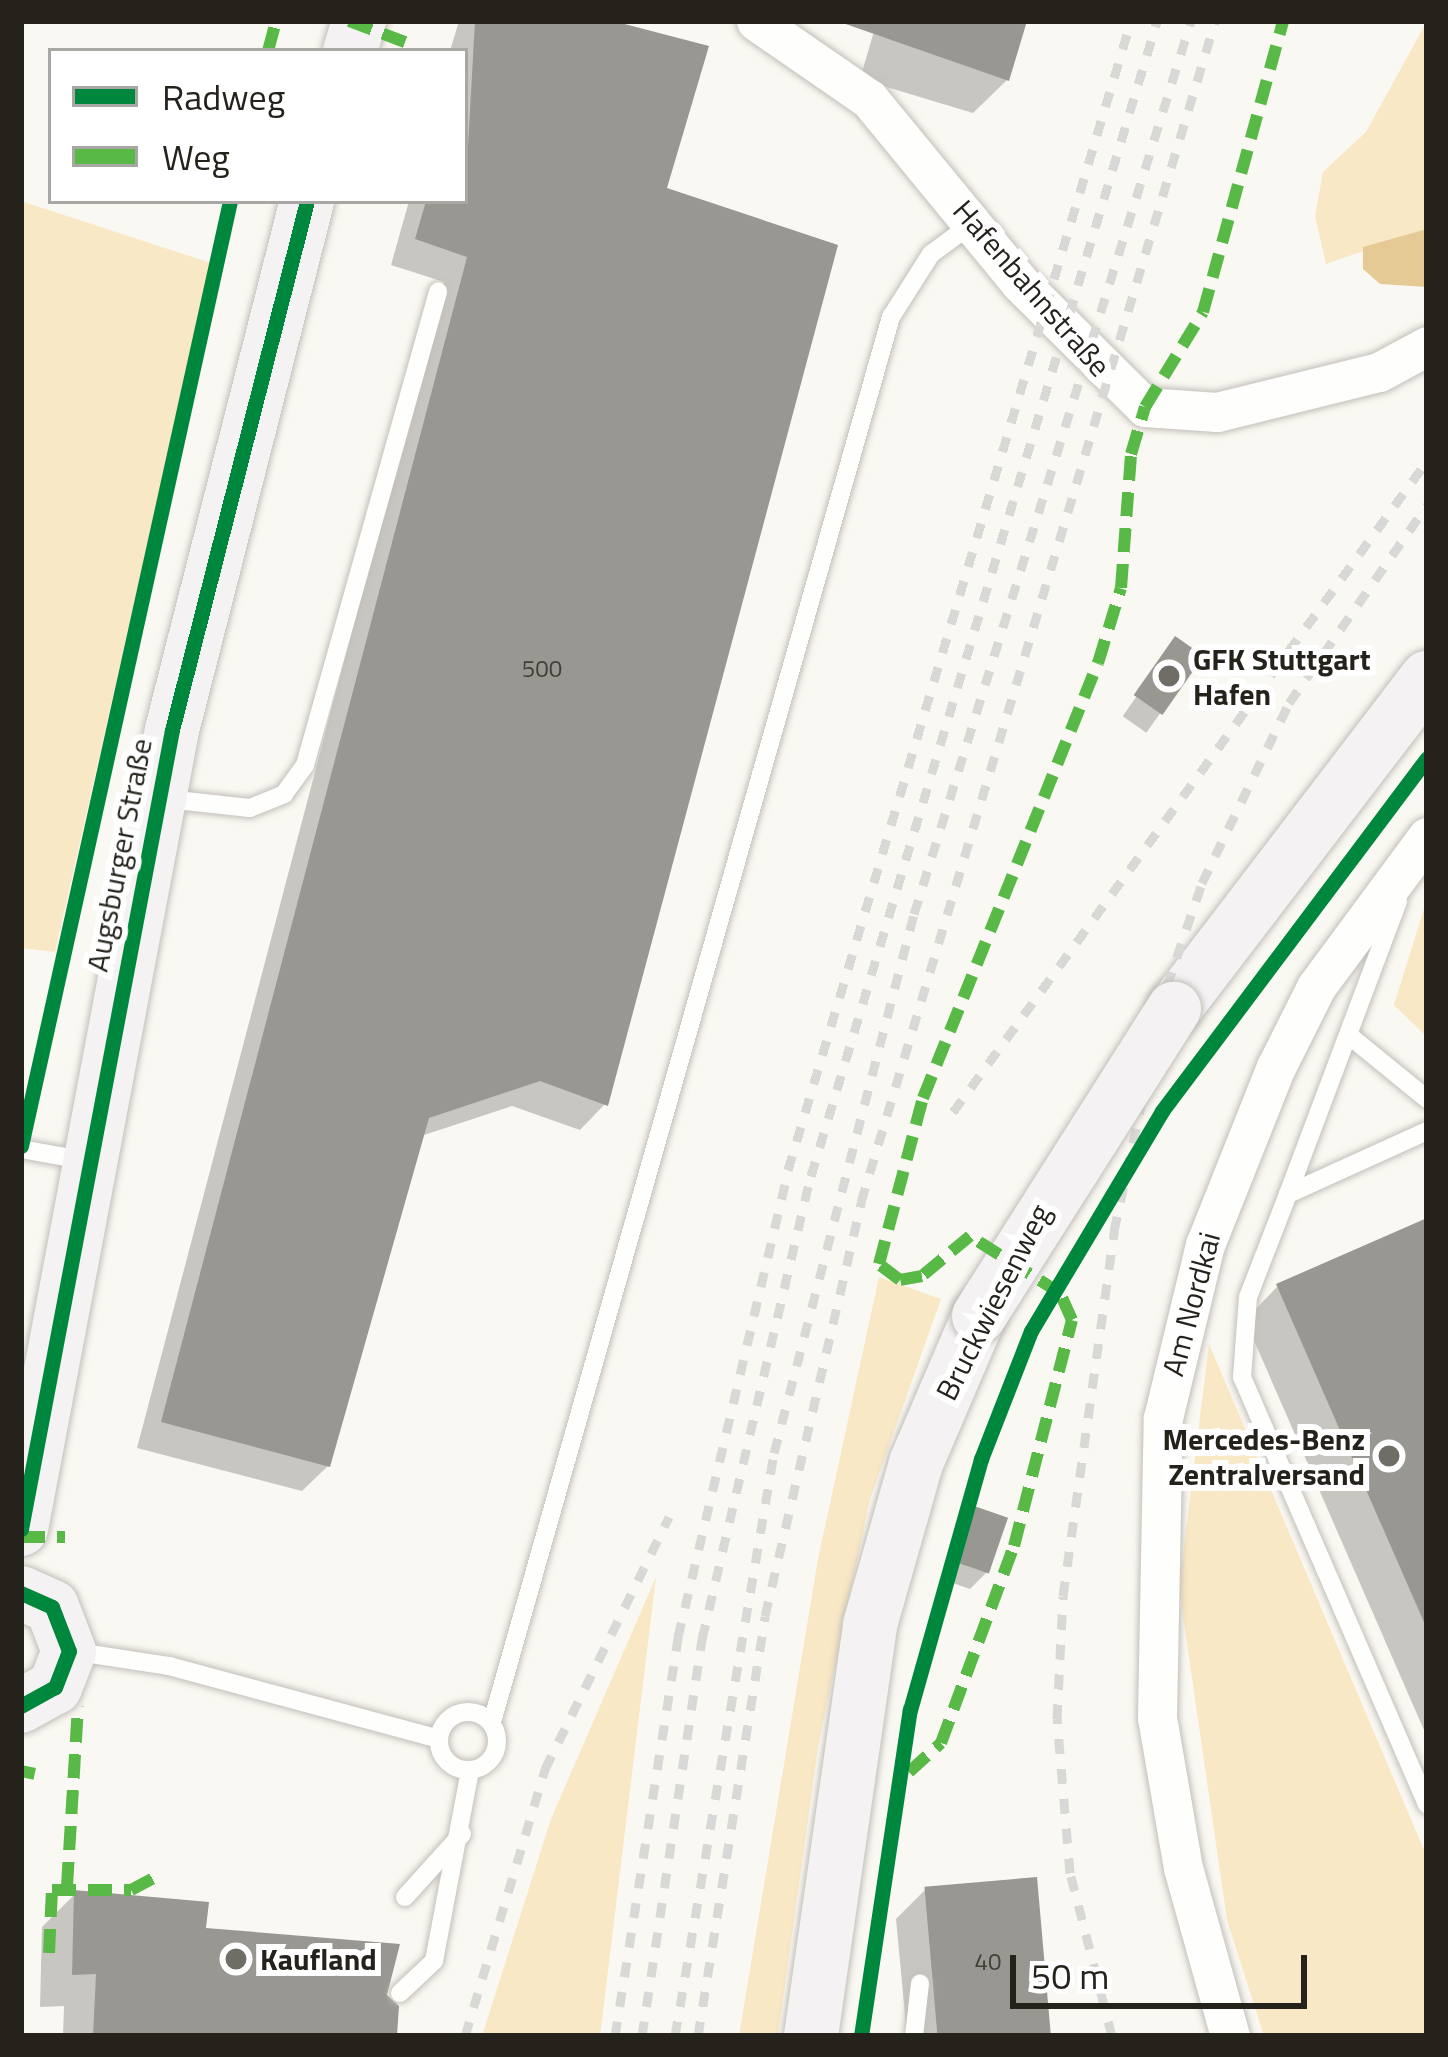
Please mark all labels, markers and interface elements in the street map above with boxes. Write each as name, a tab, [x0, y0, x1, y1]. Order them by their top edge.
legend	[48, 48, 468, 204]
text: Radweg	[162, 69, 285, 124]
text: Weg	[162, 129, 230, 184]
street label: Hafenbahnstraße	[946, 193, 1118, 383]
place label: GFK Stuttgart Hafen	[1193, 641, 1371, 712]
house number: 500	[522, 655, 562, 683]
marker: GFK Stuttgart Hafen	[1156, 663, 1182, 689]
street label: Augsburger Straße	[79, 735, 159, 975]
street label: Bruckwiesenweg	[928, 1198, 1058, 1406]
street label: Am Nordkai	[1155, 1228, 1227, 1380]
place label: Mercedes-Benz Zentralversand	[1162, 1421, 1365, 1492]
marker: Mercedes-Benz Zentralversand	[1376, 1443, 1402, 1469]
scale bar	[1016, 1931, 1313, 2005]
place label: Kaufland	[260, 1941, 377, 1977]
marker: Kaufland	[223, 1946, 249, 1972]
house number: 40	[975, 1948, 1001, 1976]
text: 50 m	[1031, 1948, 1109, 2003]

